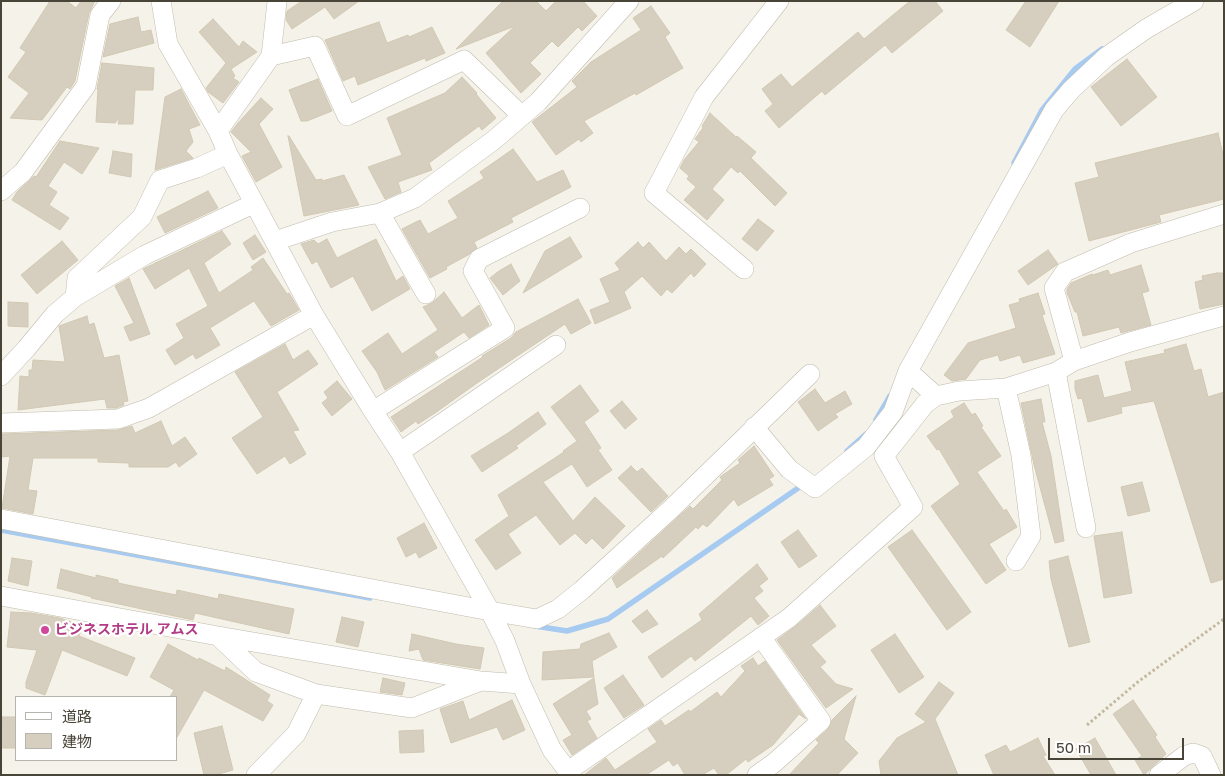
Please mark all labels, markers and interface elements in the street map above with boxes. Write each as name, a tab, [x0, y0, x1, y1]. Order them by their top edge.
place label: ビジネスホテル アムス	[55, 622, 198, 638]
marker: ビジネスホテル アムス	[39, 624, 51, 636]
legend	[15, 696, 178, 761]
text: 道路	[62, 707, 92, 725]
scale bar	[1050, 728, 1186, 760]
text: 建物	[62, 732, 92, 750]
text: 50 m	[1056, 738, 1091, 756]

